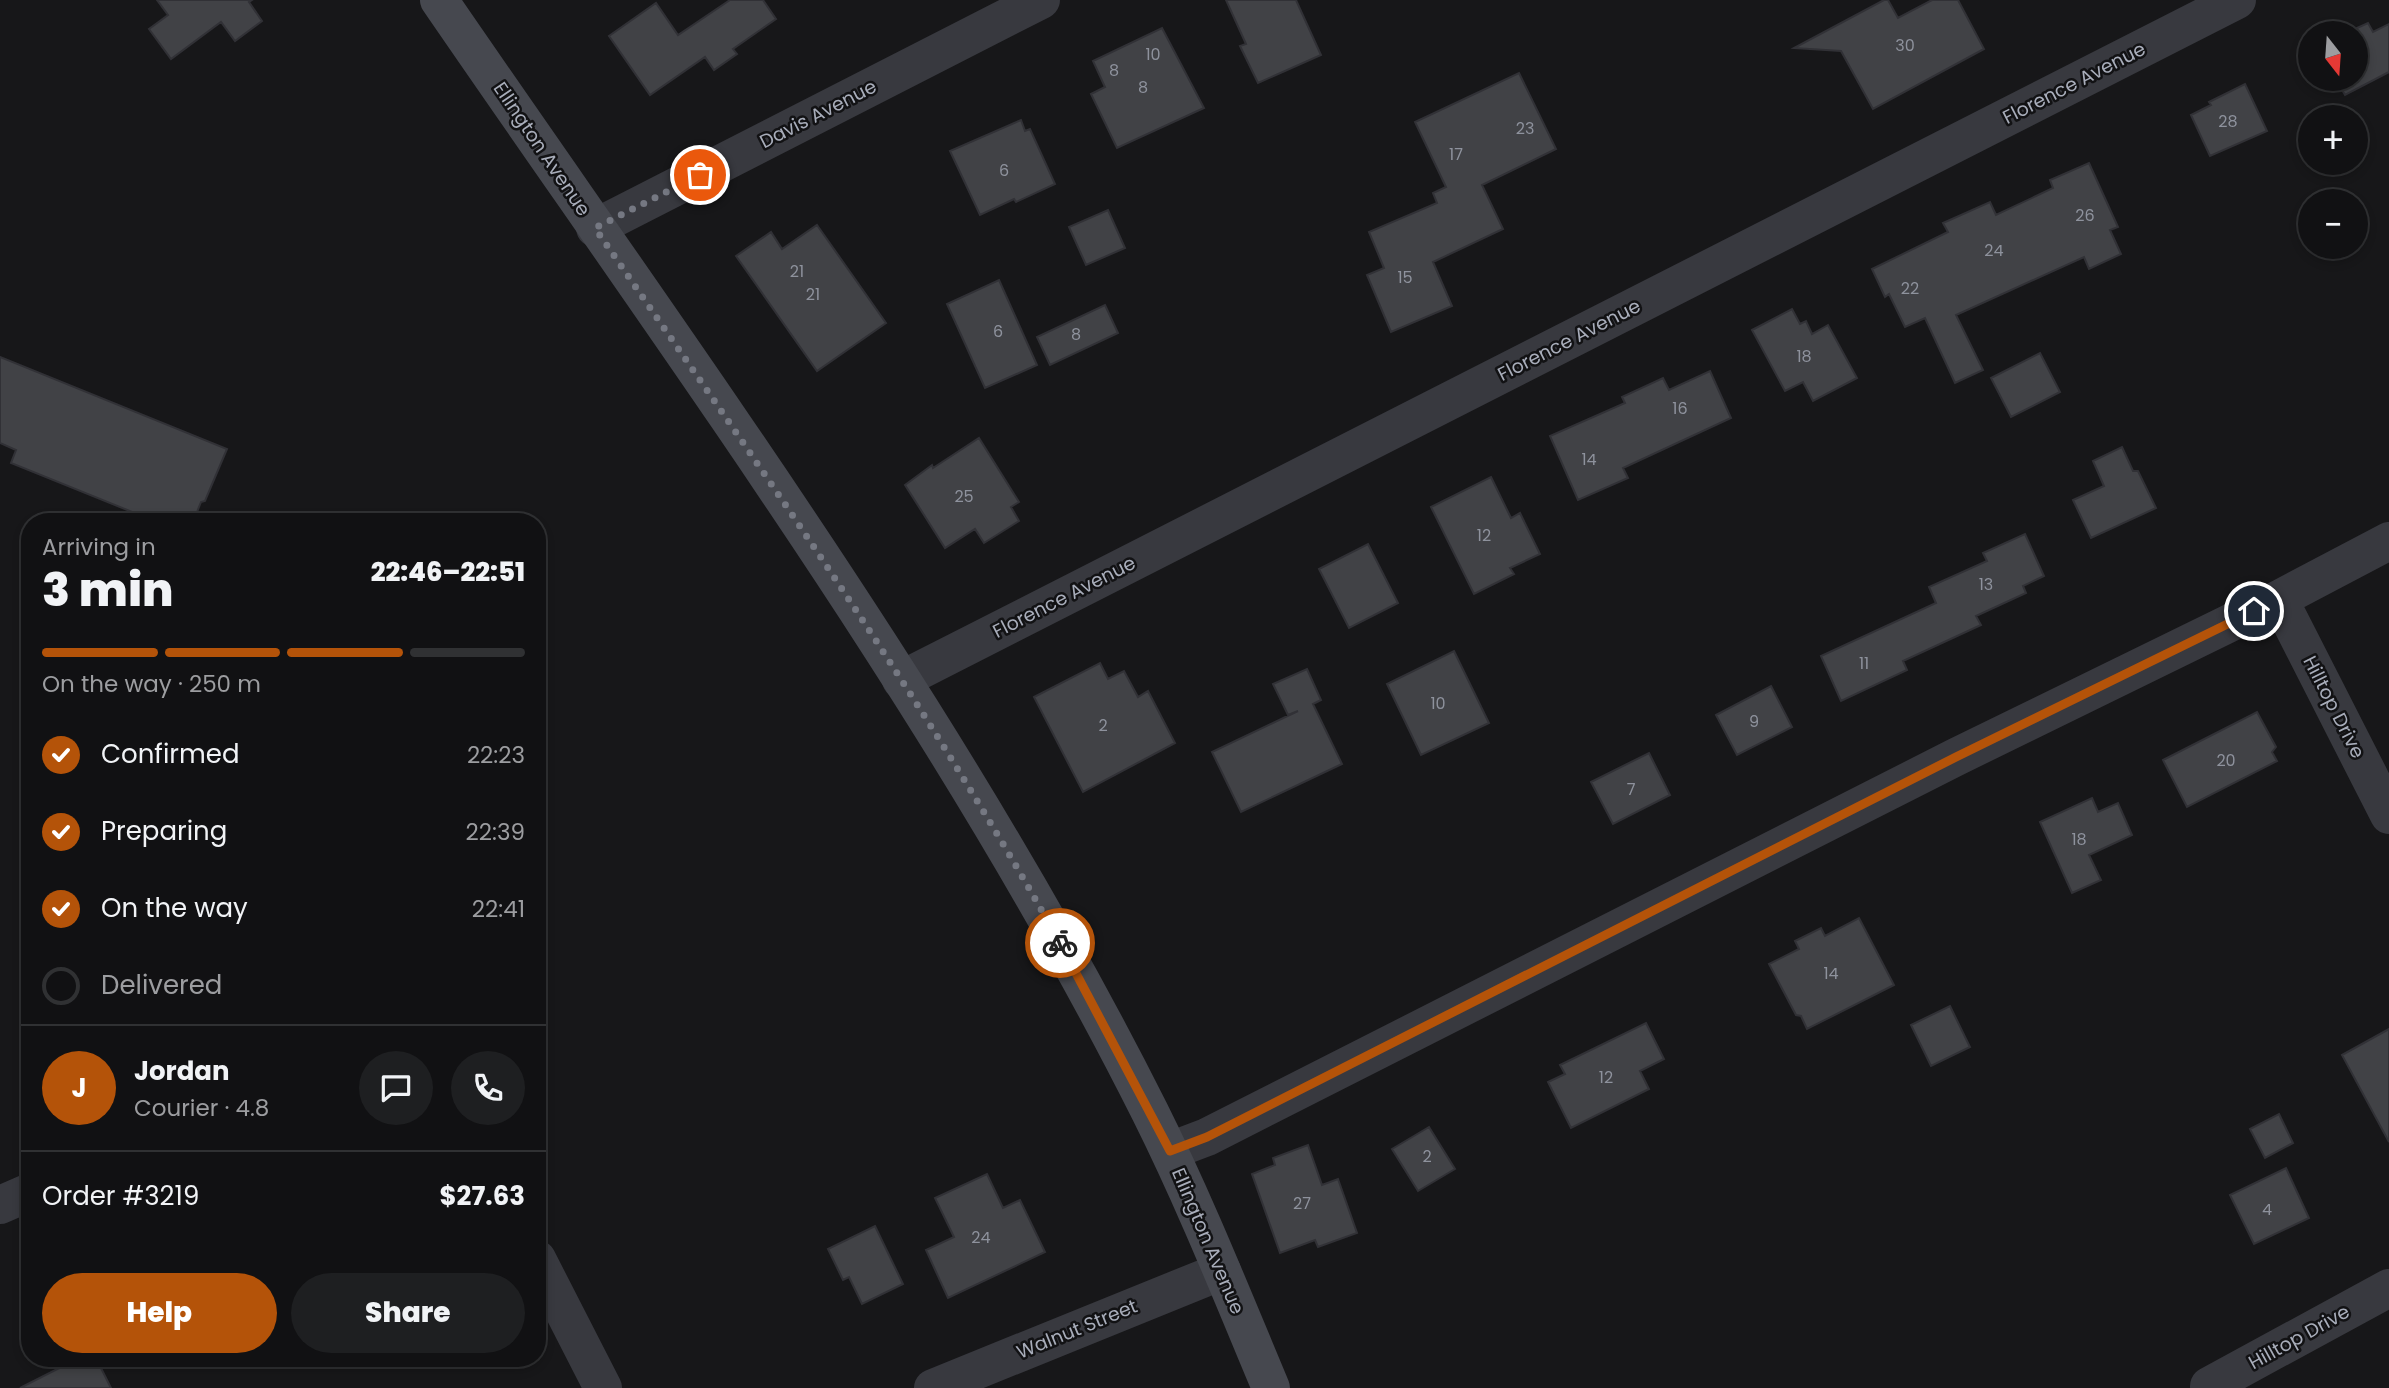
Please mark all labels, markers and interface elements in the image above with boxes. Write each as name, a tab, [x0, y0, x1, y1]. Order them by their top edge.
north arrow	[2298, 21, 2368, 91]
map controls	[2298, 21, 2368, 259]
house number: 30	[1895, 34, 1915, 57]
street label: Florence Avenue	[1998, 35, 2150, 131]
house number: 10	[1145, 43, 1161, 66]
house number: 8	[1109, 59, 1119, 82]
street label: Davis Avenue	[755, 73, 881, 155]
house number: 8	[1138, 76, 1148, 99]
street label: Ellington Avenue	[487, 77, 597, 221]
button: +	[2298, 105, 2368, 175]
house number: 28	[2218, 110, 2238, 133]
house number: 23	[1516, 117, 1534, 140]
house number: 17	[1449, 143, 1463, 166]
pin	[670, 145, 730, 205]
icon: bag	[681, 156, 719, 194]
house number: 6	[999, 159, 1009, 182]
button: −	[2298, 189, 2368, 259]
house number: 26	[2075, 204, 2095, 227]
house number: 24	[1984, 239, 2004, 262]
house number: 21	[790, 260, 804, 283]
house number: 15	[1397, 266, 1413, 289]
house number: 22	[1901, 277, 1919, 300]
house number: 21	[806, 283, 820, 306]
street label: Florence Avenue	[1493, 292, 1645, 388]
house number: 6	[993, 320, 1003, 343]
house number: 8	[1071, 323, 1081, 346]
house number: 18	[1796, 345, 1812, 368]
house number: 16	[1672, 397, 1688, 420]
house number: 14	[1581, 448, 1597, 471]
house number: 25	[954, 485, 974, 508]
house number: 12	[1477, 524, 1491, 547]
text: Arriving in	[42, 531, 156, 563]
street label: Florence Avenue	[988, 549, 1140, 645]
text: 22:46–22:51	[371, 554, 525, 590]
text: 3 min	[42, 558, 174, 622]
house number: 13	[1979, 573, 1993, 596]
pin	[2224, 581, 2284, 641]
icon: home	[2235, 592, 2273, 630]
street label: Hilltop Drive	[2297, 651, 2371, 763]
house number: 11	[1859, 652, 1869, 675]
text: On the way · 250 m	[42, 668, 261, 700]
house number: 10	[1430, 692, 1446, 715]
house number: 9	[1749, 710, 1759, 733]
house number: 2	[1098, 714, 1108, 737]
icon: check	[42, 736, 80, 774]
text: Confirmed	[101, 736, 239, 772]
text: 22:23	[467, 739, 525, 771]
house number: 20	[2216, 749, 2236, 772]
house number: 7	[1627, 778, 1636, 801]
icon: check	[42, 813, 80, 851]
text: Preparing	[101, 813, 227, 849]
text: 22:39	[466, 816, 525, 848]
house number: 18	[2071, 828, 2087, 851]
icon: check	[42, 890, 80, 928]
text: On the way	[101, 890, 248, 926]
text: 22:41	[472, 893, 525, 925]
courier	[1025, 908, 1095, 978]
icon: bike	[1041, 924, 1079, 962]
house number: 14	[1823, 962, 1839, 985]
text: Delivered	[101, 967, 222, 1003]
button: chat	[359, 1051, 433, 1125]
button: phone	[451, 1051, 525, 1125]
text: Jordan	[134, 1053, 230, 1089]
house number: 12	[1599, 1066, 1613, 1089]
text: J	[71, 1070, 87, 1106]
text: Courier · 4.8	[134, 1092, 269, 1124]
house number: 2	[1422, 1145, 1432, 1168]
street label: Ellington Avenue	[1165, 1164, 1251, 1318]
text: Order #3219	[42, 1178, 199, 1214]
text: $27.63	[440, 1178, 525, 1214]
house number: 27	[1293, 1192, 1311, 1215]
house number: 4	[2262, 1198, 2272, 1221]
house number: 24	[971, 1226, 991, 1249]
button: Help	[42, 1273, 277, 1353]
button: Share	[291, 1273, 525, 1353]
street label: Walnut Street	[1013, 1292, 1141, 1365]
street label: Hilltop Drive	[2244, 1298, 2354, 1376]

